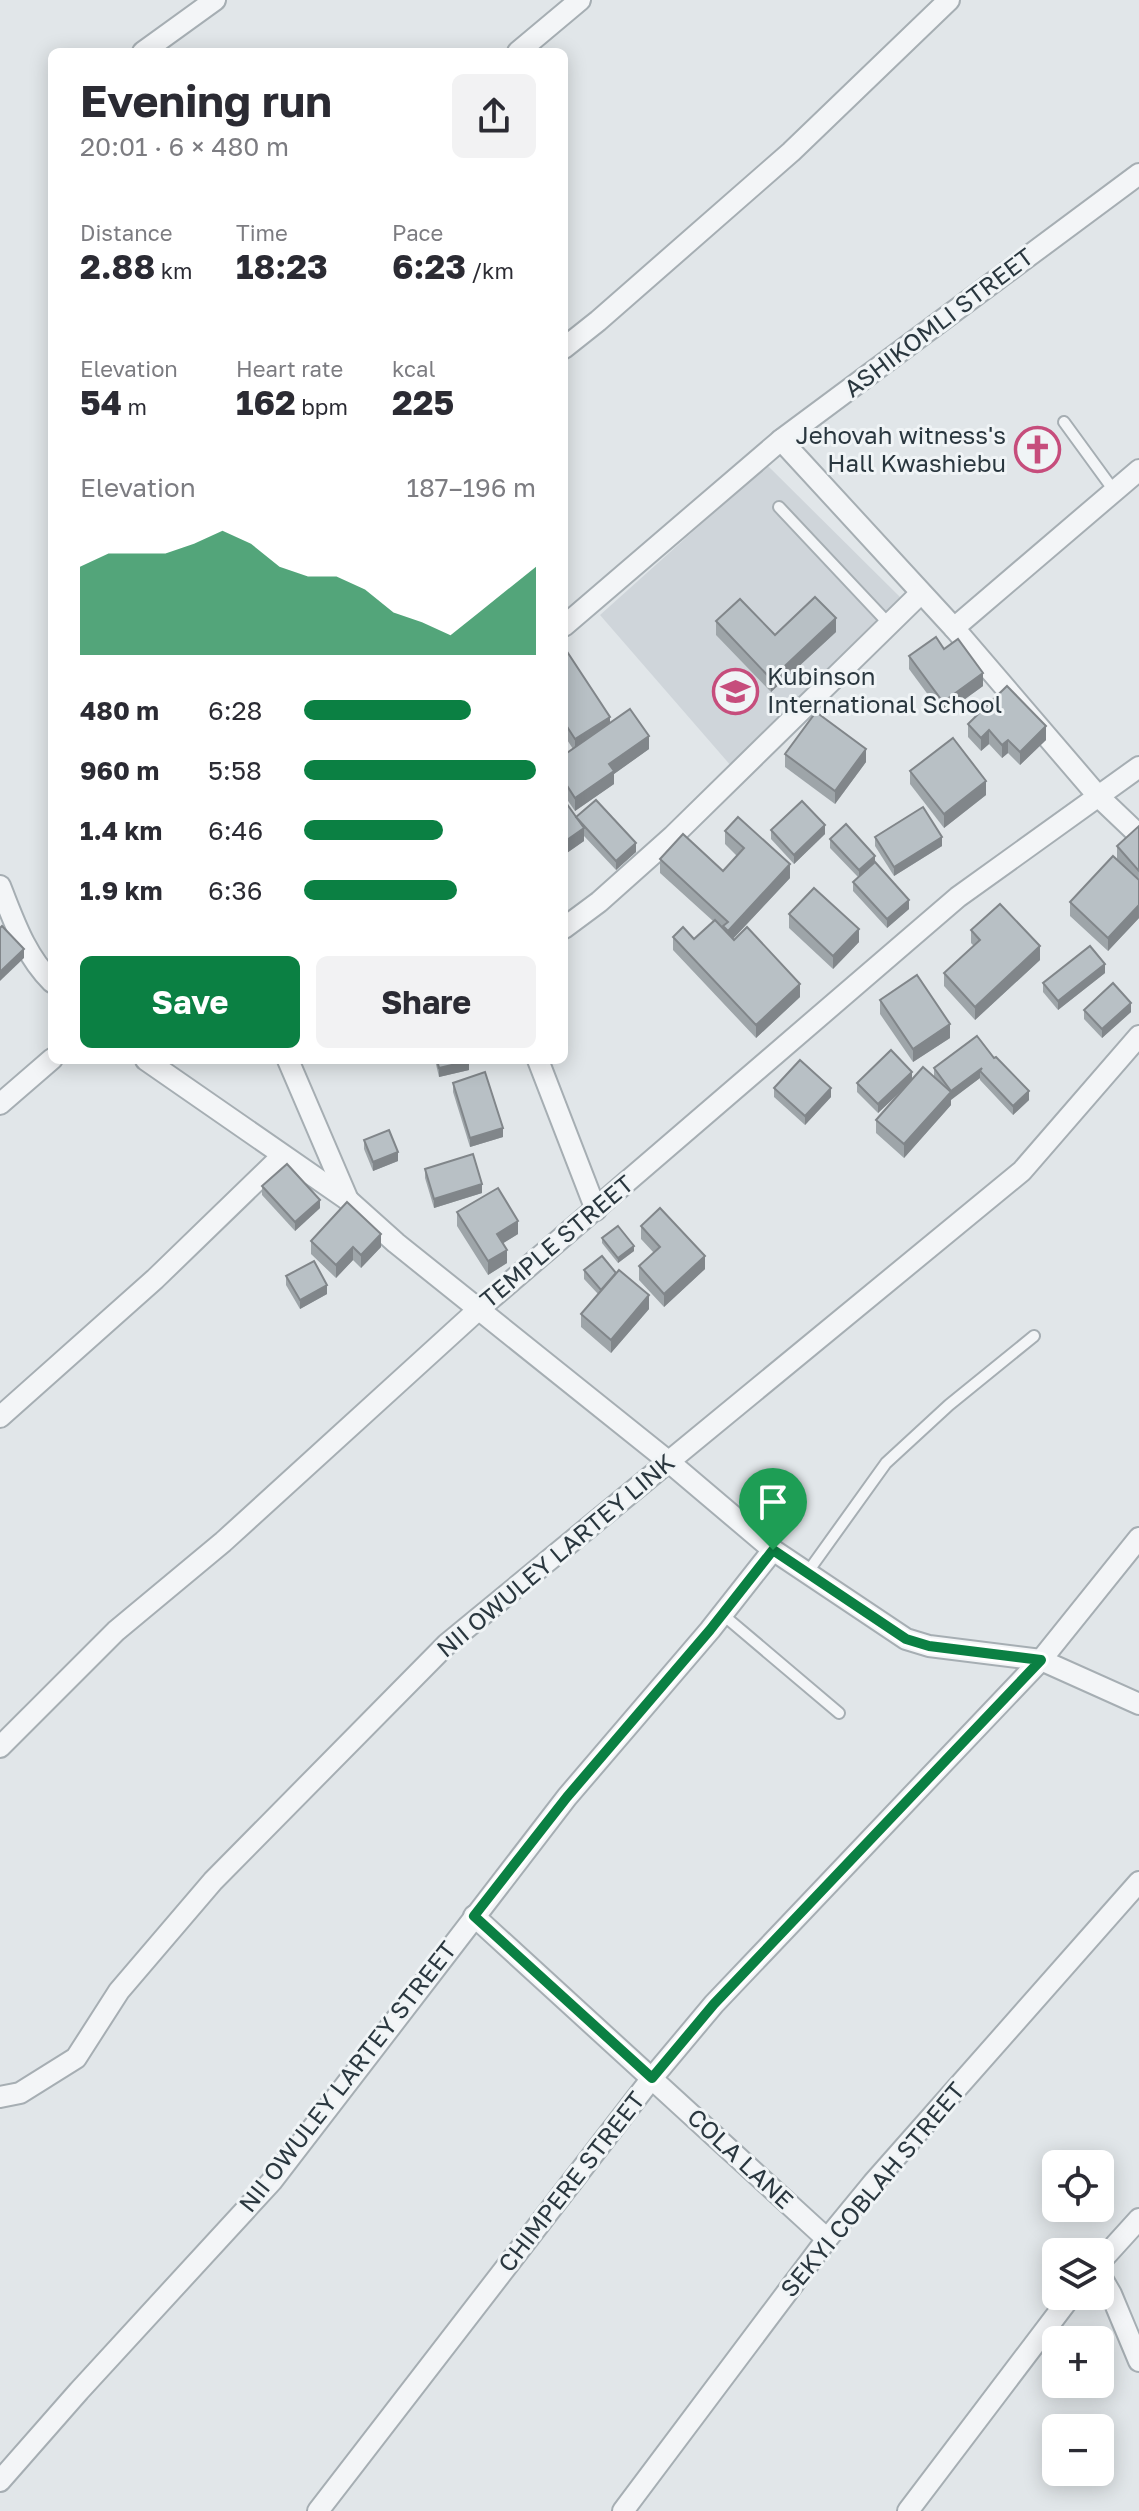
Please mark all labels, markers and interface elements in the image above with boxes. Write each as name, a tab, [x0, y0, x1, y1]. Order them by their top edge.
text: Evening run	[80, 74, 332, 127]
button: share	[452, 74, 536, 158]
text: 20:01 · 6 × 480 m	[80, 131, 289, 162]
text: Distance	[80, 219, 172, 246]
text: Time	[236, 219, 288, 246]
text: Pace	[392, 219, 443, 246]
street label: ASHIKOMLI STREET	[838, 241, 1039, 402]
text: 2.88	[80, 246, 155, 286]
text: 18:23	[236, 246, 328, 286]
text: 6:23	[392, 246, 466, 286]
text: km	[155, 257, 193, 284]
text: /km	[466, 257, 514, 284]
text: Elevation	[80, 355, 178, 382]
text: Heart rate	[236, 355, 343, 382]
text: kcal	[392, 355, 435, 382]
text: 54	[80, 382, 122, 422]
text: 162	[236, 382, 296, 422]
text: 225	[392, 382, 454, 422]
text: m	[122, 393, 147, 420]
text: bpm	[296, 393, 348, 420]
place label: Jehovah witness's Hall Kwashiebu	[795, 420, 1006, 477]
church icon: Jehovah witness's Hall Kwashiebu	[1013, 426, 1061, 474]
text: Elevation	[80, 472, 196, 503]
text: 187–196 m	[406, 472, 536, 503]
place label: Kubinson International School	[767, 661, 1002, 718]
school or university icon: Kubinson International School	[712, 667, 760, 715]
text: 480 m	[80, 695, 159, 726]
text: 6:28	[208, 695, 262, 726]
text: 960 m	[80, 755, 159, 786]
text: 5:58	[208, 755, 262, 786]
text: 1.4 km	[80, 815, 162, 846]
text: 6:46	[208, 815, 263, 846]
text: 1.9 km	[80, 875, 163, 906]
text: 6:36	[208, 875, 262, 906]
button: Save	[80, 956, 300, 1048]
button: Share	[316, 956, 536, 1048]
street label: TEMPLE STREET	[474, 1168, 639, 1313]
street label: NII OWULEY LARTEY LINK	[430, 1447, 680, 1663]
pin	[739, 1468, 807, 1550]
icon: arrive	[751, 1480, 795, 1524]
street label: NII OWULEY LARTEY STREET	[232, 1935, 462, 2217]
street label: SEKYI COBLAH STREET	[774, 2076, 970, 2302]
street label: CHIMPERE STREET	[491, 2085, 650, 2277]
street label: COLA LANE	[682, 2102, 800, 2214]
map controls	[1042, 2150, 1114, 2486]
button: locate	[1042, 2150, 1114, 2222]
button: layers	[1042, 2238, 1114, 2310]
button: +	[1042, 2326, 1114, 2398]
button: −	[1042, 2414, 1114, 2486]

